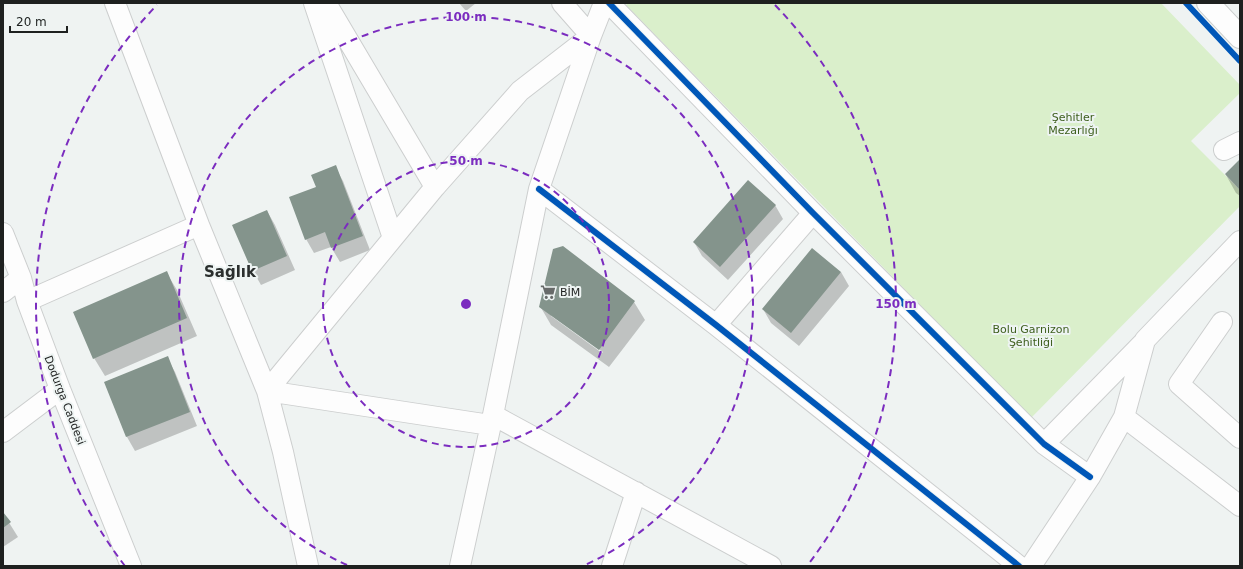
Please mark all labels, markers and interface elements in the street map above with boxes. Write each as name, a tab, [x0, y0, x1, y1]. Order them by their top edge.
scale bar	[10, 8, 67, 34]
text: 100 m	[445, 10, 487, 24]
text: 20 m	[16, 15, 47, 29]
park label: Şehitler Mezarlığı	[1048, 111, 1098, 137]
text: 50 m	[449, 154, 483, 168]
district label: Sağlık	[204, 263, 257, 281]
supermarket icon: BİM	[539, 283, 557, 301]
place label: BİM	[560, 286, 580, 299]
centre of rings	[459, 297, 473, 311]
text: 150 m	[875, 297, 917, 311]
park label: Bolu Garnizon Şehitliği	[993, 323, 1069, 349]
street label: Dodurga Caddesi	[42, 354, 88, 447]

